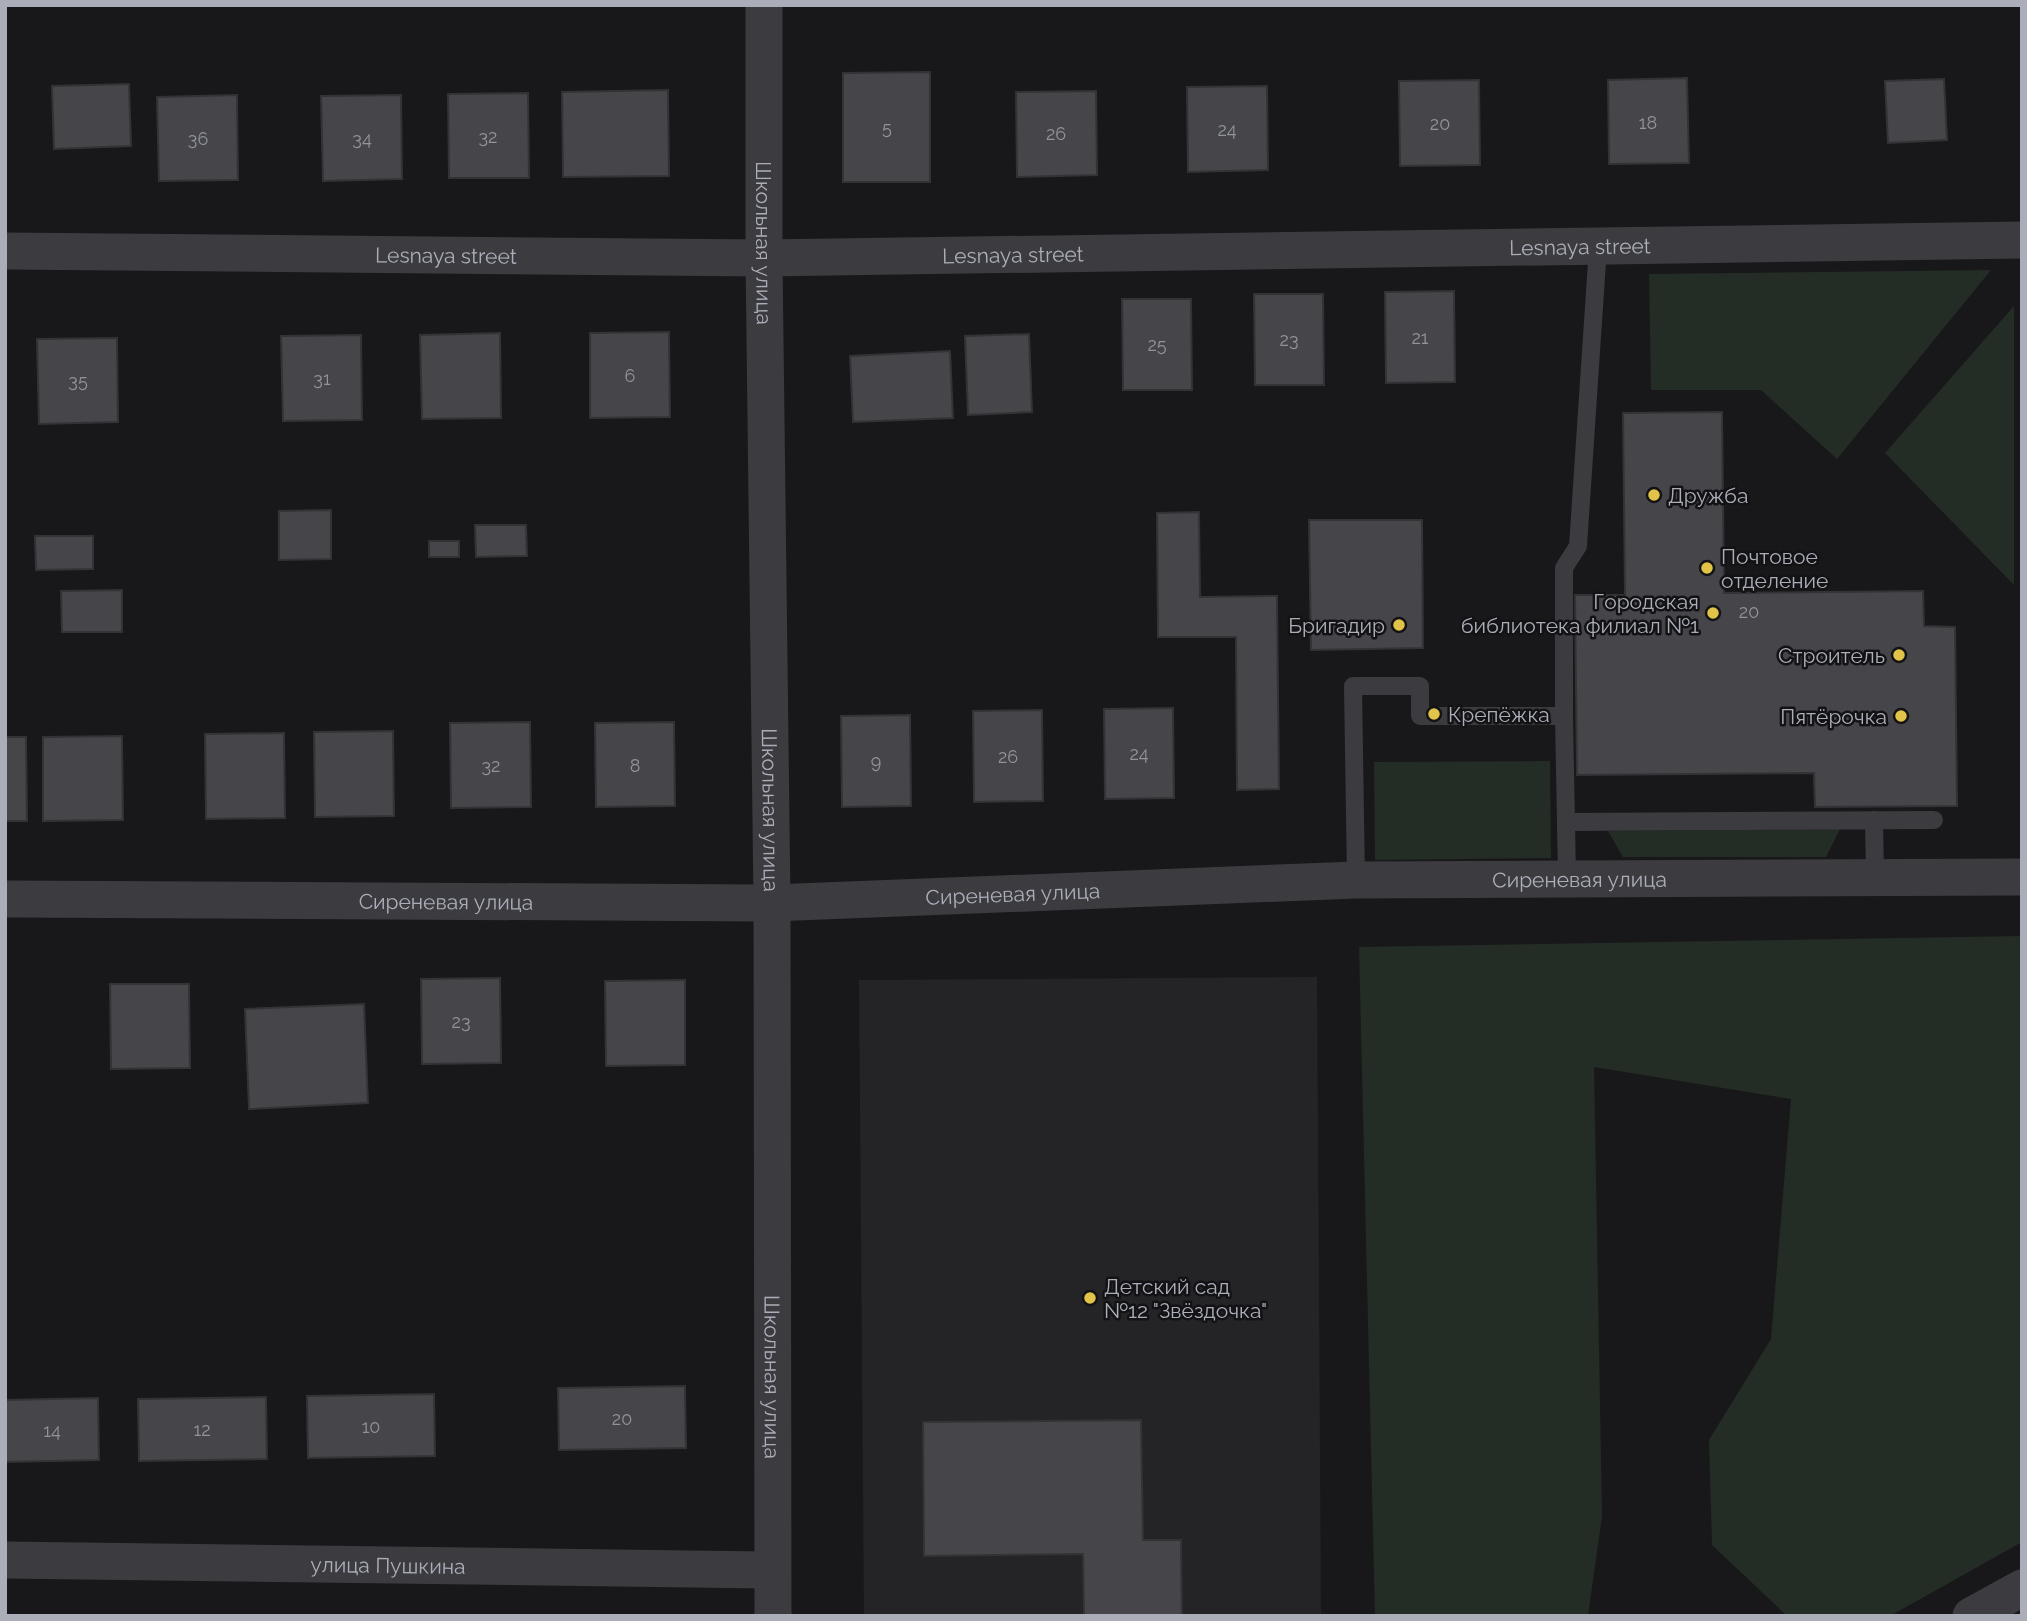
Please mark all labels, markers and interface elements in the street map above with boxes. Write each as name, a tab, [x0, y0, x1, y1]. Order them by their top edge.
house number: 18	[1639, 112, 1657, 133]
house number: 20	[1430, 113, 1450, 134]
house number: 5	[882, 117, 892, 138]
house number: 24	[1217, 119, 1237, 140]
house number: 26	[1046, 123, 1066, 144]
house number: 32	[479, 126, 498, 147]
house number: 36	[188, 128, 208, 149]
house number: 34	[352, 128, 372, 149]
street label: Школьная улица	[752, 161, 777, 325]
street label: Lesnaya street	[1509, 233, 1651, 260]
street label: Lesnaya street	[942, 241, 1084, 268]
street label: Lesnaya street	[375, 242, 517, 268]
house number: 21	[1411, 327, 1429, 348]
house number: 23	[1280, 329, 1299, 350]
house number: 25	[1147, 334, 1167, 355]
house number: 6	[625, 365, 636, 386]
house number: 31	[313, 368, 331, 389]
house number: 35	[68, 370, 88, 391]
place label: Дружба	[1668, 483, 1748, 508]
marker: Дружба	[1646, 487, 1662, 503]
place label: Почтовое отделение	[1721, 544, 1828, 593]
marker: Почтовое отделение	[1699, 560, 1715, 576]
place label: Городская библиотека филиал №1	[1461, 589, 1699, 638]
house number: 20	[1739, 601, 1759, 622]
marker: Городская библиотека филиал №1	[1705, 605, 1721, 621]
place label: Бригадир	[1288, 613, 1385, 638]
marker: Бригадир	[1391, 617, 1407, 633]
place label: Строитель	[1778, 643, 1885, 668]
marker: Строитель	[1891, 647, 1907, 663]
place label: Крепёжка	[1448, 702, 1550, 727]
place label: Пятёрочка	[1780, 704, 1887, 729]
marker: Крепёжка	[1426, 706, 1442, 722]
marker: Пятёрочка	[1893, 708, 1909, 724]
street label: Школьная улица	[757, 728, 784, 892]
house number: 24	[1129, 743, 1149, 764]
house number: 26	[998, 746, 1018, 767]
house number: 9	[871, 751, 881, 772]
house number: 32	[482, 755, 501, 776]
house number: 8	[630, 755, 640, 776]
street label: Сиреневая улица	[1492, 866, 1667, 892]
street label: Сиреневая улица	[925, 878, 1101, 909]
street label: Сиреневая улица	[359, 888, 533, 914]
house number: 23	[452, 1011, 471, 1032]
place label: Детский сад №12 "Звёздочка"	[1104, 1274, 1267, 1323]
marker: Детский сад №12 "Звёздочка"	[1082, 1290, 1098, 1306]
street label: Школьная улица	[760, 1295, 785, 1459]
house number: 20	[612, 1408, 632, 1429]
house number: 10	[362, 1416, 380, 1437]
house number: 12	[193, 1419, 211, 1440]
house number: 14	[43, 1420, 61, 1441]
street label: улица Пушкина	[310, 1551, 466, 1579]

